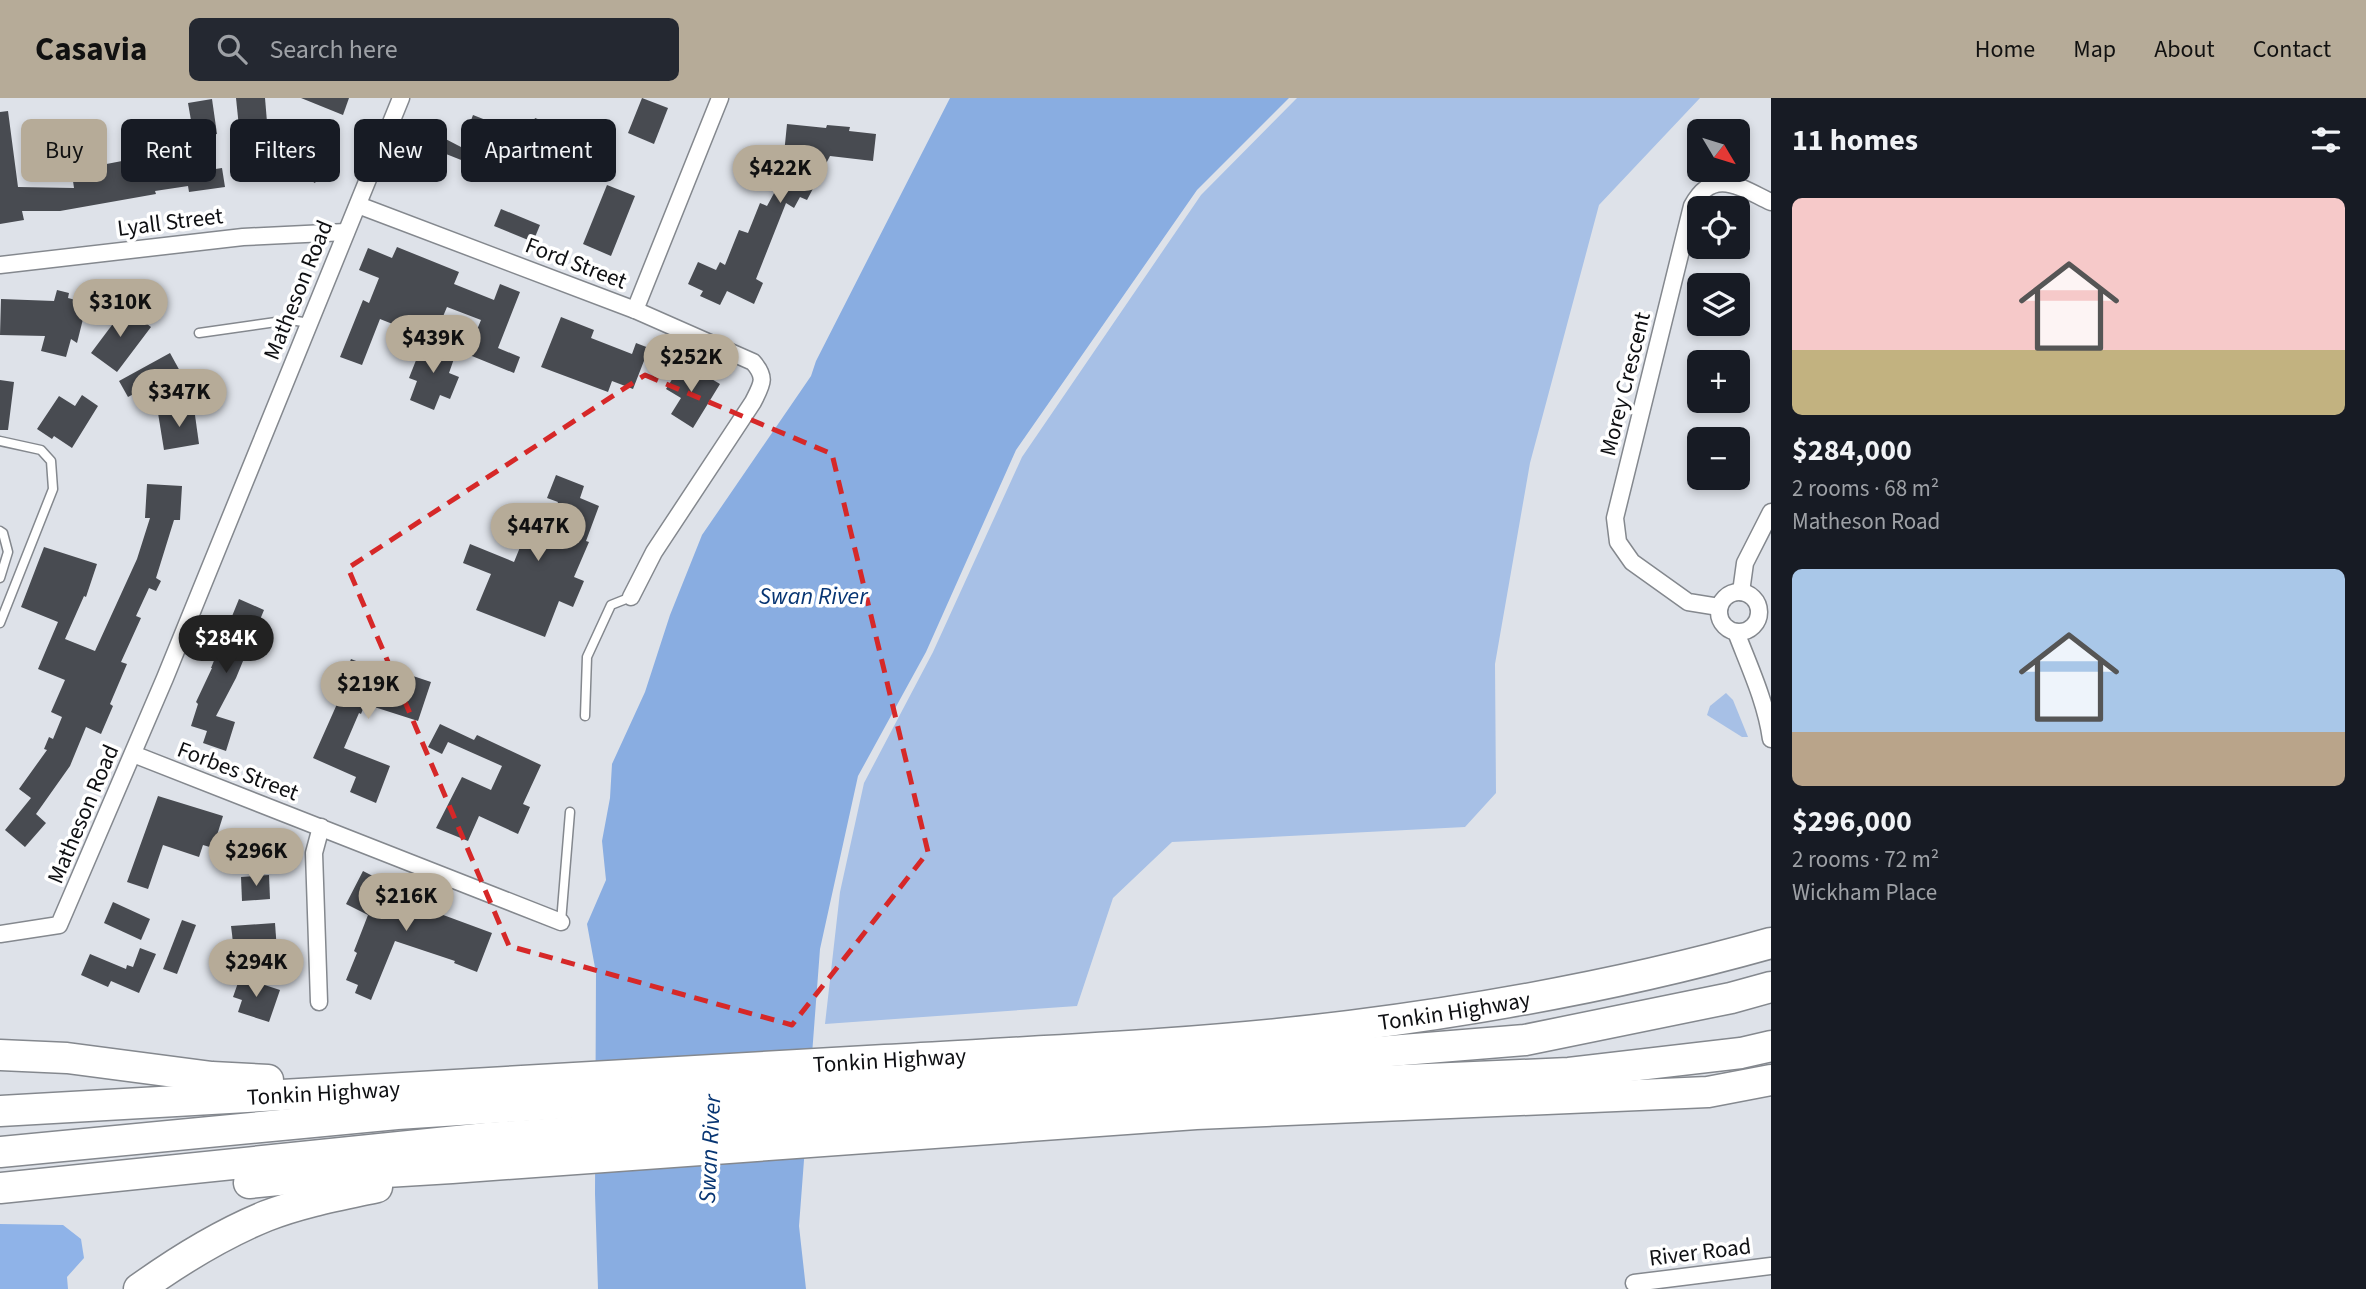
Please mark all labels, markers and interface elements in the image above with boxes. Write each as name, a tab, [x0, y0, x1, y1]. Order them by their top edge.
search box	[189, 18, 679, 81]
text: Casavia	[35, 26, 147, 73]
icon: search	[213, 30, 251, 68]
text: Search here	[269, 31, 398, 68]
text: Home	[1975, 32, 2035, 67]
text: Map	[2073, 32, 2116, 67]
text: About	[2154, 32, 2215, 67]
text: Contact	[2253, 32, 2331, 67]
chip: Buy	[21, 119, 107, 182]
chip: Rent	[121, 119, 216, 182]
chip: Filters	[230, 119, 340, 182]
chip: New	[354, 119, 447, 182]
chip: Apartment	[461, 119, 616, 182]
north arrow	[1687, 119, 1750, 182]
map controls	[1687, 119, 1750, 490]
text: 11 homes	[1792, 119, 1918, 162]
icon: filters	[2307, 121, 2345, 159]
pin: $422K	[731, 146, 829, 205]
text: $422K	[749, 151, 811, 184]
button: locate	[1687, 196, 1750, 259]
street label: Lyall Street	[115, 199, 225, 245]
street label: Matheson Road	[255, 215, 341, 365]
street label: Ford Street	[520, 229, 632, 298]
icon: home	[2006, 243, 2132, 369]
button: layers	[1687, 273, 1750, 336]
pin: $310K	[71, 280, 169, 339]
text: $310K	[89, 285, 151, 318]
street label: Morey Crescent	[1591, 308, 1659, 460]
pin: $439K	[384, 316, 482, 375]
text: $439K	[402, 321, 464, 354]
pin: $252K	[642, 334, 740, 394]
text: $252K	[660, 340, 722, 373]
button: +	[1687, 350, 1750, 413]
pin: $347K	[130, 370, 228, 429]
text: $347K	[148, 375, 210, 408]
button: −	[1687, 427, 1750, 490]
text: $284,000	[1792, 429, 1912, 472]
text: 2 rooms · 68 m²	[1792, 472, 1939, 505]
pin: $447K	[489, 504, 587, 563]
text: Matheson Road	[1792, 505, 1940, 538]
text: $447K	[507, 509, 569, 542]
water label: Swan River	[759, 579, 869, 614]
icon: home	[2006, 614, 2132, 740]
pin: $284K	[177, 616, 275, 675]
text: $284K	[195, 621, 257, 654]
pin: $219K	[319, 662, 417, 721]
text: $219K	[337, 667, 399, 700]
street label: Forbes Street	[173, 733, 304, 809]
street label: Matheson Road	[39, 739, 127, 889]
text: $296,000	[1792, 800, 1912, 843]
pin: $296K	[207, 828, 305, 888]
text: $296K	[225, 834, 287, 867]
text: 2 rooms · 72 m²	[1792, 843, 1939, 876]
pin: $216K	[357, 874, 455, 933]
text: Wickham Place	[1792, 876, 1937, 909]
text: $216K	[375, 879, 437, 912]
pin: $294K	[207, 940, 305, 999]
text: $294K	[225, 945, 287, 978]
street label: Tonkin Highway	[1376, 982, 1533, 1039]
street label: Tonkin Highway	[812, 1039, 967, 1081]
street label: Tonkin Highway	[246, 1072, 401, 1113]
water label: Swan River	[690, 1092, 730, 1204]
street label: River Road	[1647, 1229, 1753, 1275]

